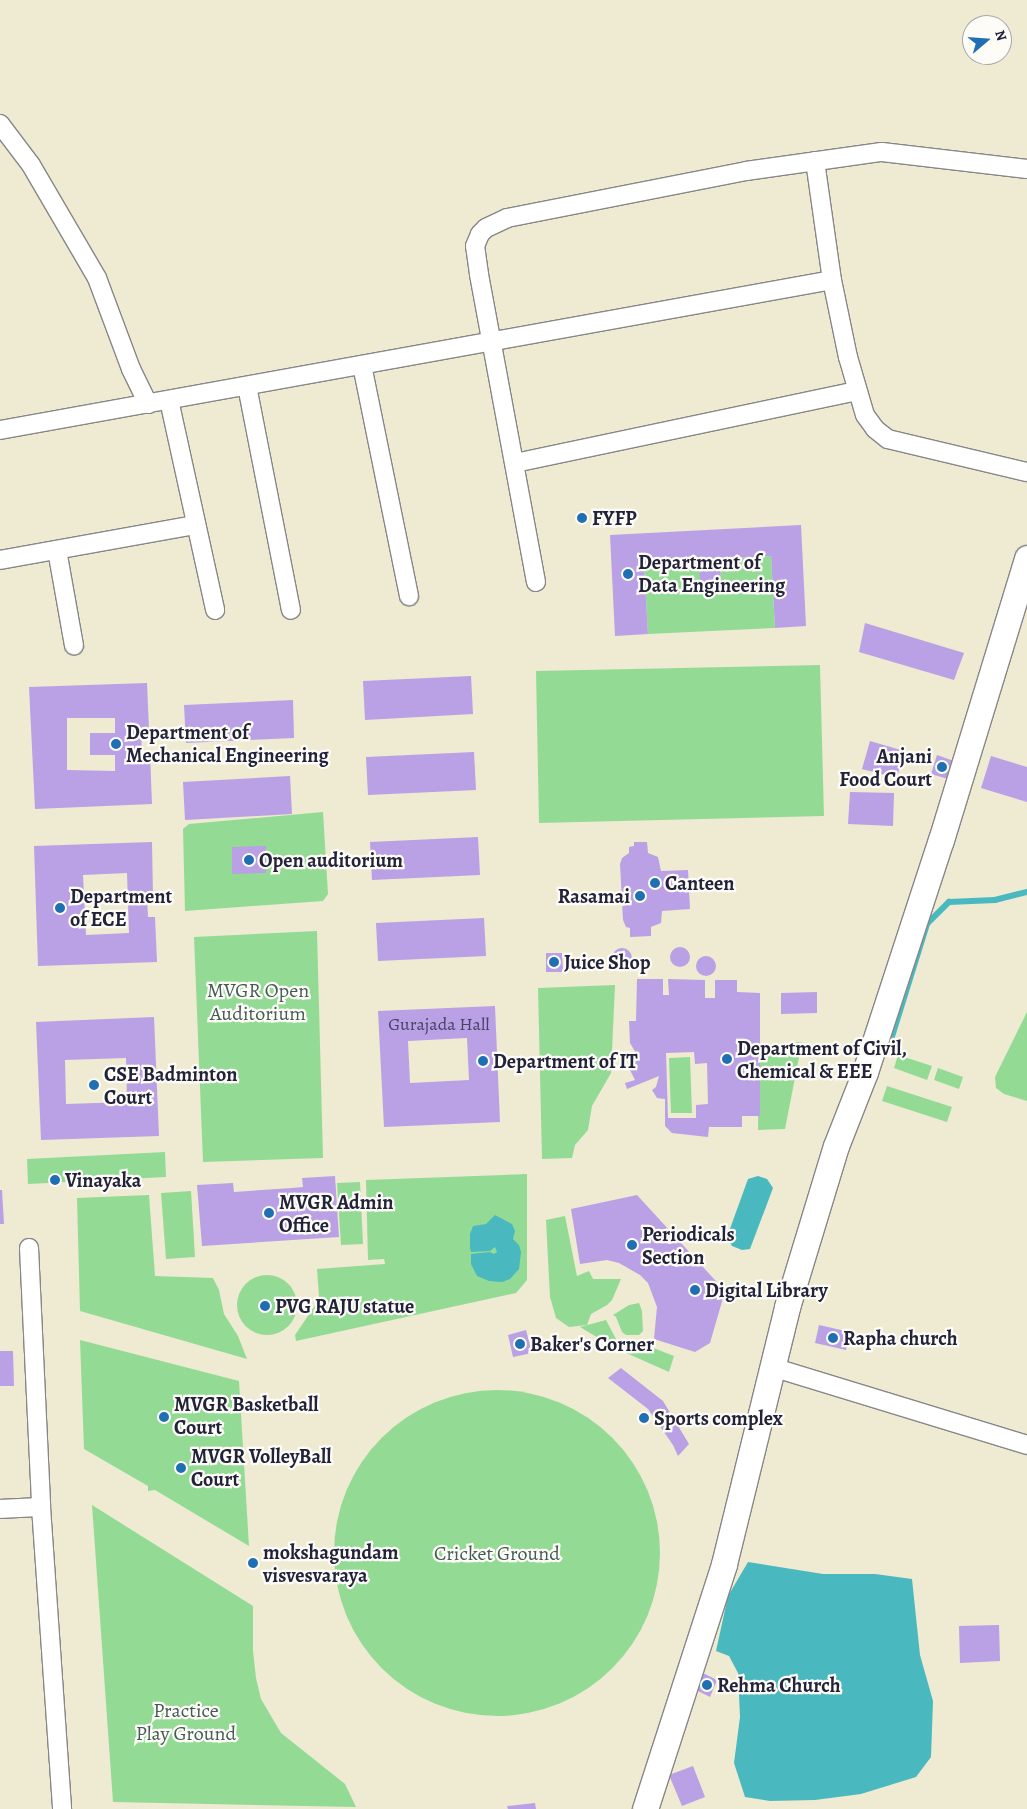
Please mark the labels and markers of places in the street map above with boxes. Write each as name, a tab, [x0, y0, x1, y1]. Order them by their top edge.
place label: FYFP	[592, 506, 637, 530]
marker: FYFP	[576, 512, 588, 524]
place label: Department of Data Engineering	[638, 550, 785, 597]
marker: Department of Data Engineering	[622, 568, 634, 580]
place label: Department of Mechanical Engineering	[126, 720, 329, 767]
marker: Department of Mechanical Engineering	[110, 738, 122, 750]
place label: Anjani Food Court	[839, 744, 932, 791]
marker: Anjani Food Court	[936, 761, 948, 773]
place label: Open auditorium	[259, 848, 403, 872]
marker: Open auditorium	[243, 854, 255, 866]
place label: Canteen	[665, 871, 735, 895]
marker: Canteen	[649, 877, 661, 889]
place label: Department of ECE	[70, 884, 172, 931]
place label: Rasamai	[558, 884, 630, 908]
marker: Rasamai	[634, 890, 646, 902]
marker: Department of ECE	[54, 902, 66, 914]
place label: Juice Shop	[564, 950, 651, 974]
marker: Juice Shop	[548, 956, 560, 968]
place label: Department of Civil, Chemical & EEE	[737, 1036, 907, 1083]
place label: Department of IT	[493, 1049, 638, 1073]
marker: Department of Civil, Chemical & EEE	[721, 1053, 733, 1065]
marker: Department of IT	[477, 1055, 489, 1067]
place label: CSE Badminton Court	[104, 1062, 237, 1109]
marker: CSE Badminton Court	[88, 1079, 100, 1091]
place label: Vinayaka	[65, 1168, 141, 1192]
marker: Vinayaka	[49, 1174, 61, 1186]
place label: MVGR Admin Office	[279, 1190, 394, 1237]
marker: MVGR Admin Office	[263, 1207, 275, 1219]
place label: Periodicals Section	[642, 1222, 735, 1269]
marker: Periodicals Section	[626, 1239, 638, 1251]
place label: Digital Library	[705, 1278, 828, 1302]
marker: Digital Library	[689, 1284, 701, 1296]
place label: PVG RAJU statue	[275, 1294, 414, 1318]
marker: PVG RAJU statue	[259, 1300, 271, 1312]
place label: Rapha church	[843, 1326, 958, 1350]
place label: Baker's Corner	[530, 1332, 654, 1356]
marker: Rapha church	[827, 1332, 839, 1344]
marker: Baker's Corner	[514, 1338, 526, 1350]
place label: MVGR Basketball Court	[174, 1393, 319, 1440]
place label: Sports complex	[654, 1406, 783, 1430]
marker: MVGR Basketball Court	[158, 1411, 170, 1423]
marker: Sports complex	[638, 1412, 650, 1424]
place label: MVGR VolleyBall Court	[191, 1444, 332, 1491]
marker: MVGR VolleyBall Court	[175, 1462, 187, 1474]
place label: mokshagundam visvesvaraya	[263, 1540, 399, 1587]
marker: mokshagundam visvesvaraya	[247, 1557, 259, 1569]
place label: Rehma Church	[717, 1673, 841, 1697]
marker: Rehma Church	[701, 1679, 713, 1691]

